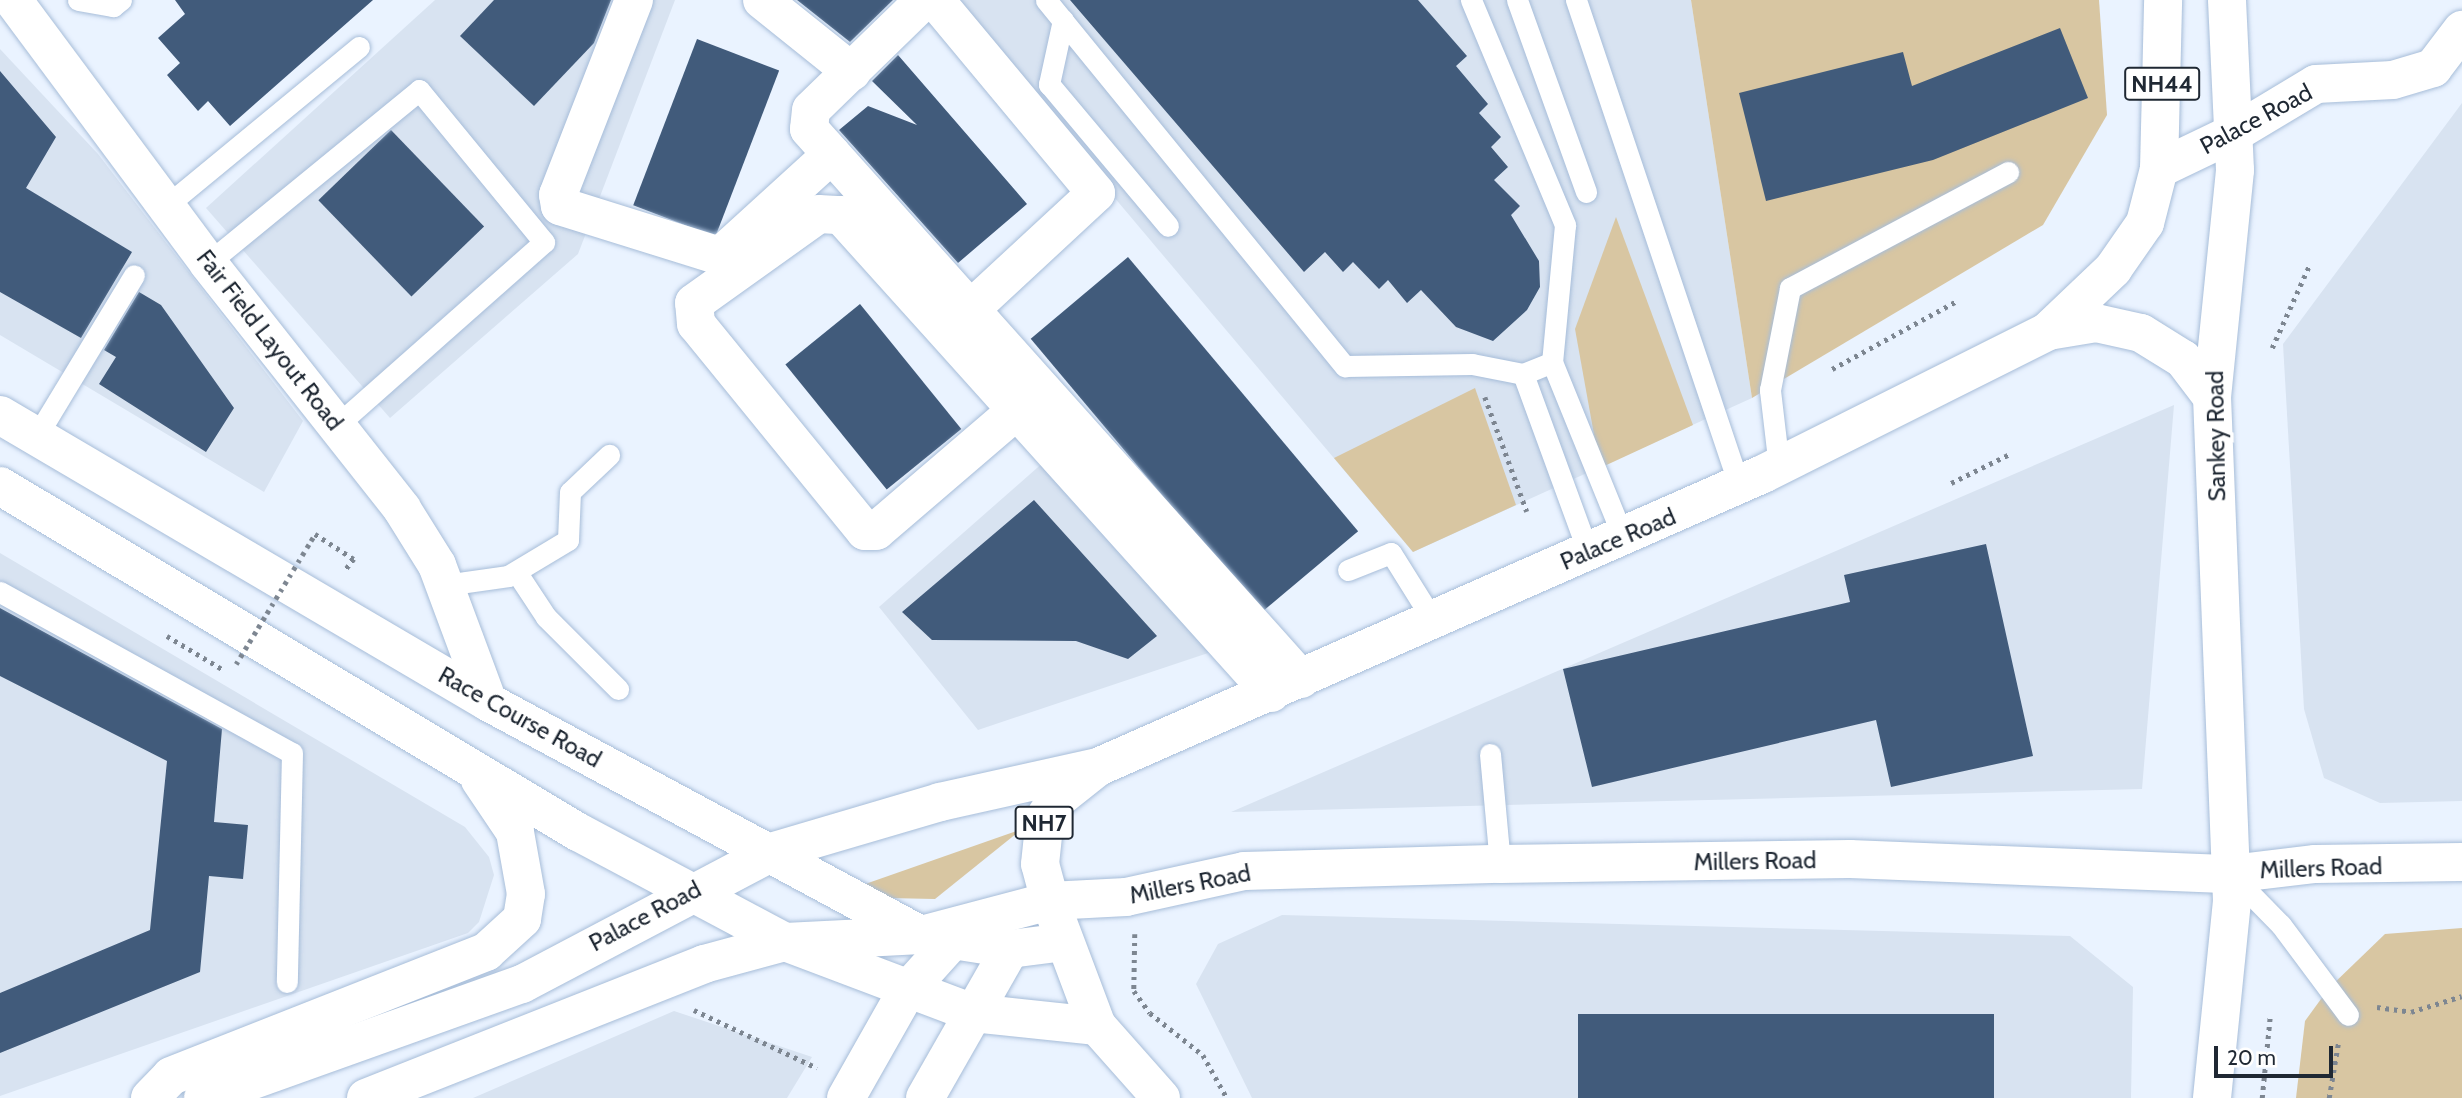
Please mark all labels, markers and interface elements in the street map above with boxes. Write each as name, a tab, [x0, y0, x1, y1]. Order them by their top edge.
road number: NH44	[2124, 64, 2200, 104]
street label: Palace Road	[2195, 78, 2317, 160]
street label: Fair Field Layout Road	[191, 244, 349, 436]
street label: Sankey Road	[2200, 370, 2232, 502]
street label: Palace Road	[1556, 502, 1680, 576]
street label: Race Course Road	[434, 660, 606, 774]
road number: NH7	[1014, 804, 1074, 842]
street label: Millers Road	[1693, 846, 1817, 876]
street label: Millers Road	[2259, 851, 2383, 885]
street label: Millers Road	[1127, 858, 1253, 910]
street label: Palace Road	[584, 875, 706, 957]
scale bar	[2217, 1032, 2336, 1076]
text: 20 m	[2227, 1045, 2276, 1070]

